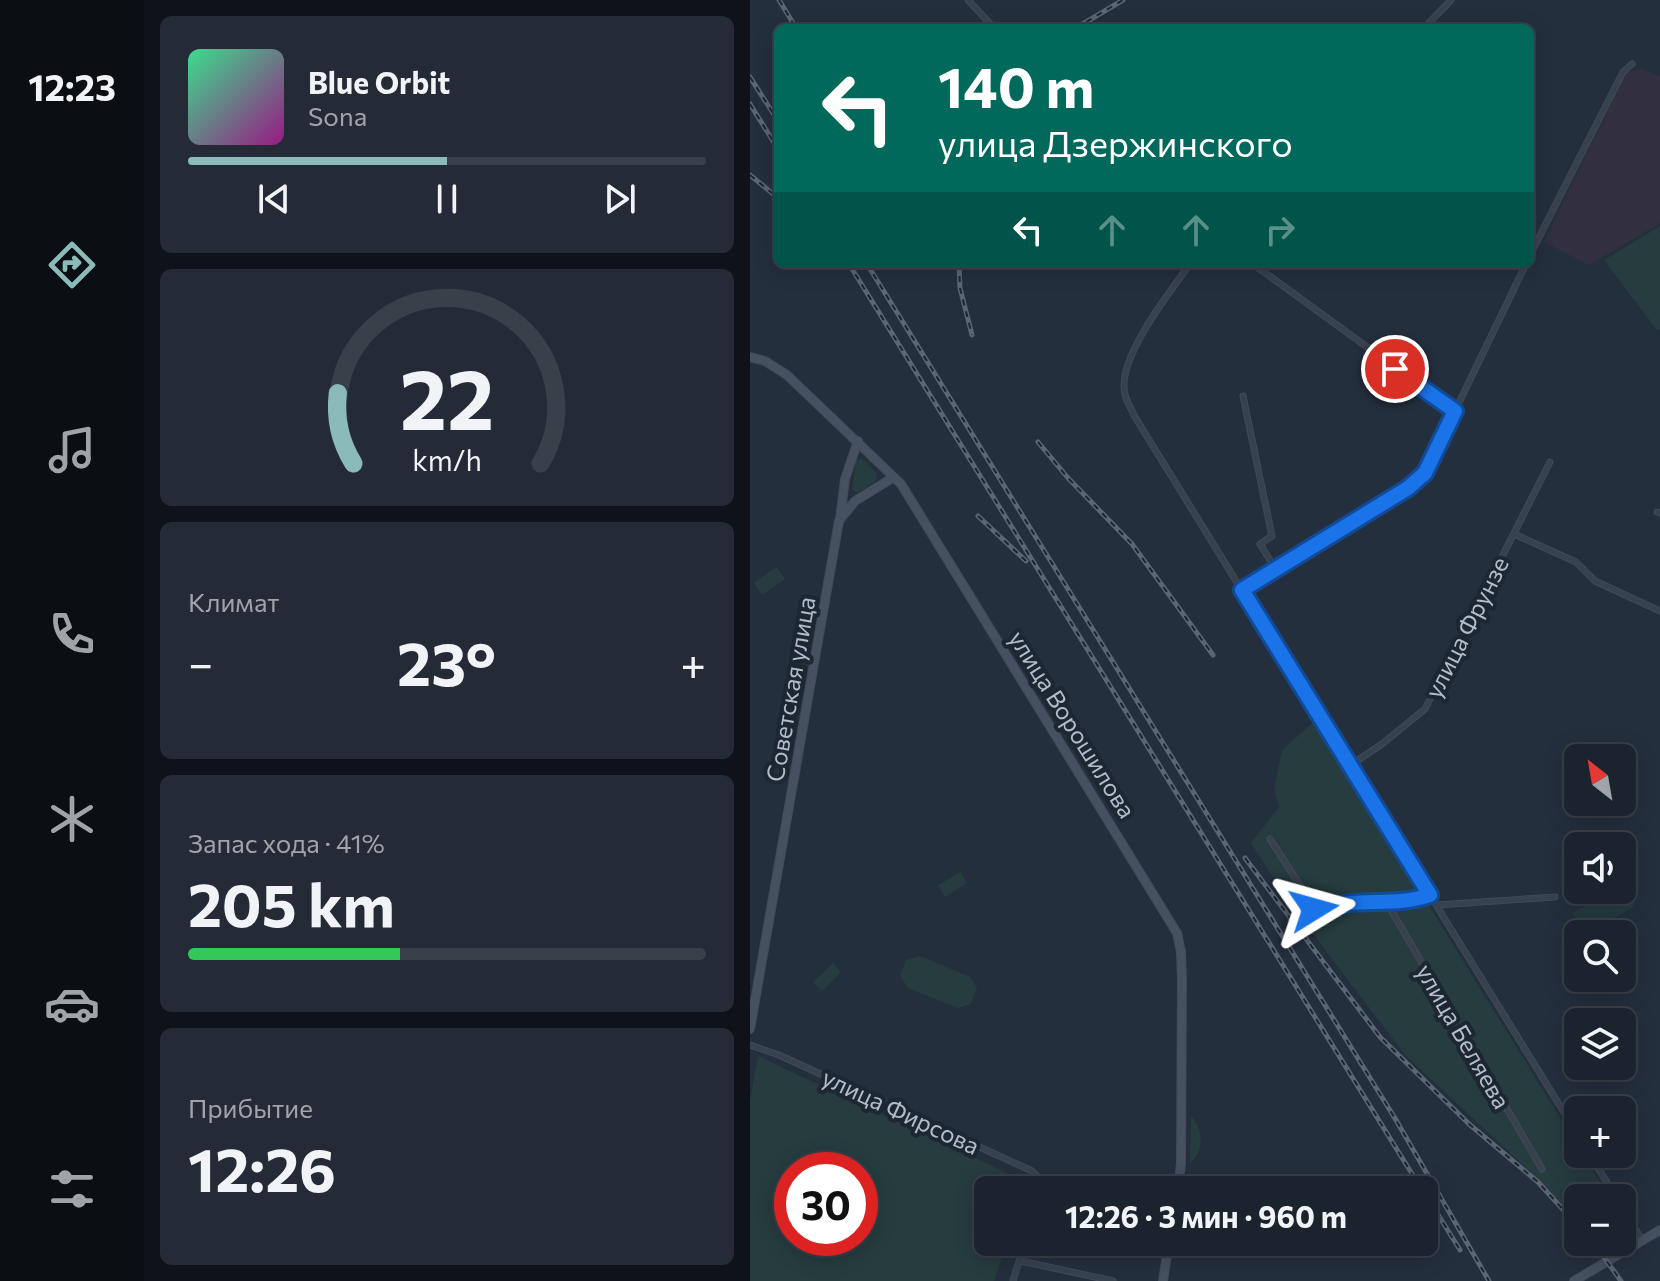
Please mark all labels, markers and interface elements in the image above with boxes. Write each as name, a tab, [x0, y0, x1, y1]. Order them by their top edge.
text: 140 m	[938, 51, 1094, 120]
icon: left	[806, 56, 910, 160]
text: Blue Orbit	[308, 63, 450, 100]
text: 12:23	[28, 64, 116, 108]
text: Sona	[308, 100, 367, 131]
text: улица Дзержинского	[938, 120, 1293, 164]
icon: previous	[252, 177, 296, 221]
icon: pause	[425, 177, 469, 221]
icon: next	[598, 177, 642, 221]
icon: left	[1006, 208, 1050, 252]
icon: ahead	[1090, 208, 1134, 252]
icon: ahead	[1174, 208, 1218, 252]
icon: right	[1258, 208, 1302, 252]
icon: directions	[44, 237, 100, 293]
pin	[1361, 335, 1429, 403]
text: 22	[400, 344, 494, 446]
icon: arrive	[1373, 347, 1417, 391]
icon: music	[44, 422, 100, 478]
text: km/h	[412, 442, 482, 477]
street label: улица Фрунзе	[1418, 551, 1514, 703]
text: Климат	[188, 586, 280, 617]
street label: Советская улица	[759, 594, 821, 784]
icon: phone	[44, 606, 100, 662]
text: 23°	[397, 625, 496, 698]
street label: улица Ворошилова	[1004, 625, 1142, 823]
text: −	[188, 635, 213, 689]
text: +	[680, 635, 706, 689]
north arrow	[1564, 744, 1636, 816]
map controls	[1564, 744, 1636, 1256]
icon: climate	[44, 791, 100, 847]
text: Запас хода · 41%	[188, 827, 385, 858]
button: sound	[1564, 832, 1636, 904]
text: 205 km	[188, 866, 395, 939]
position arrow	[1272, 867, 1356, 951]
button: search	[1564, 920, 1636, 992]
street label: улица Беляева	[1411, 958, 1517, 1114]
icon: car	[44, 976, 100, 1032]
button: layers	[1564, 1008, 1636, 1080]
street label: улица Фирсова	[818, 1062, 984, 1160]
text: Прибытие	[188, 1092, 313, 1123]
button: +	[1564, 1096, 1636, 1168]
text: 12:26	[188, 1131, 336, 1204]
speed limit sign: 30	[774, 1152, 878, 1256]
icon: filters	[44, 1161, 100, 1217]
button: −	[1564, 1184, 1636, 1256]
text: 12:26 · 3 мин · 960 m	[1065, 1197, 1347, 1234]

